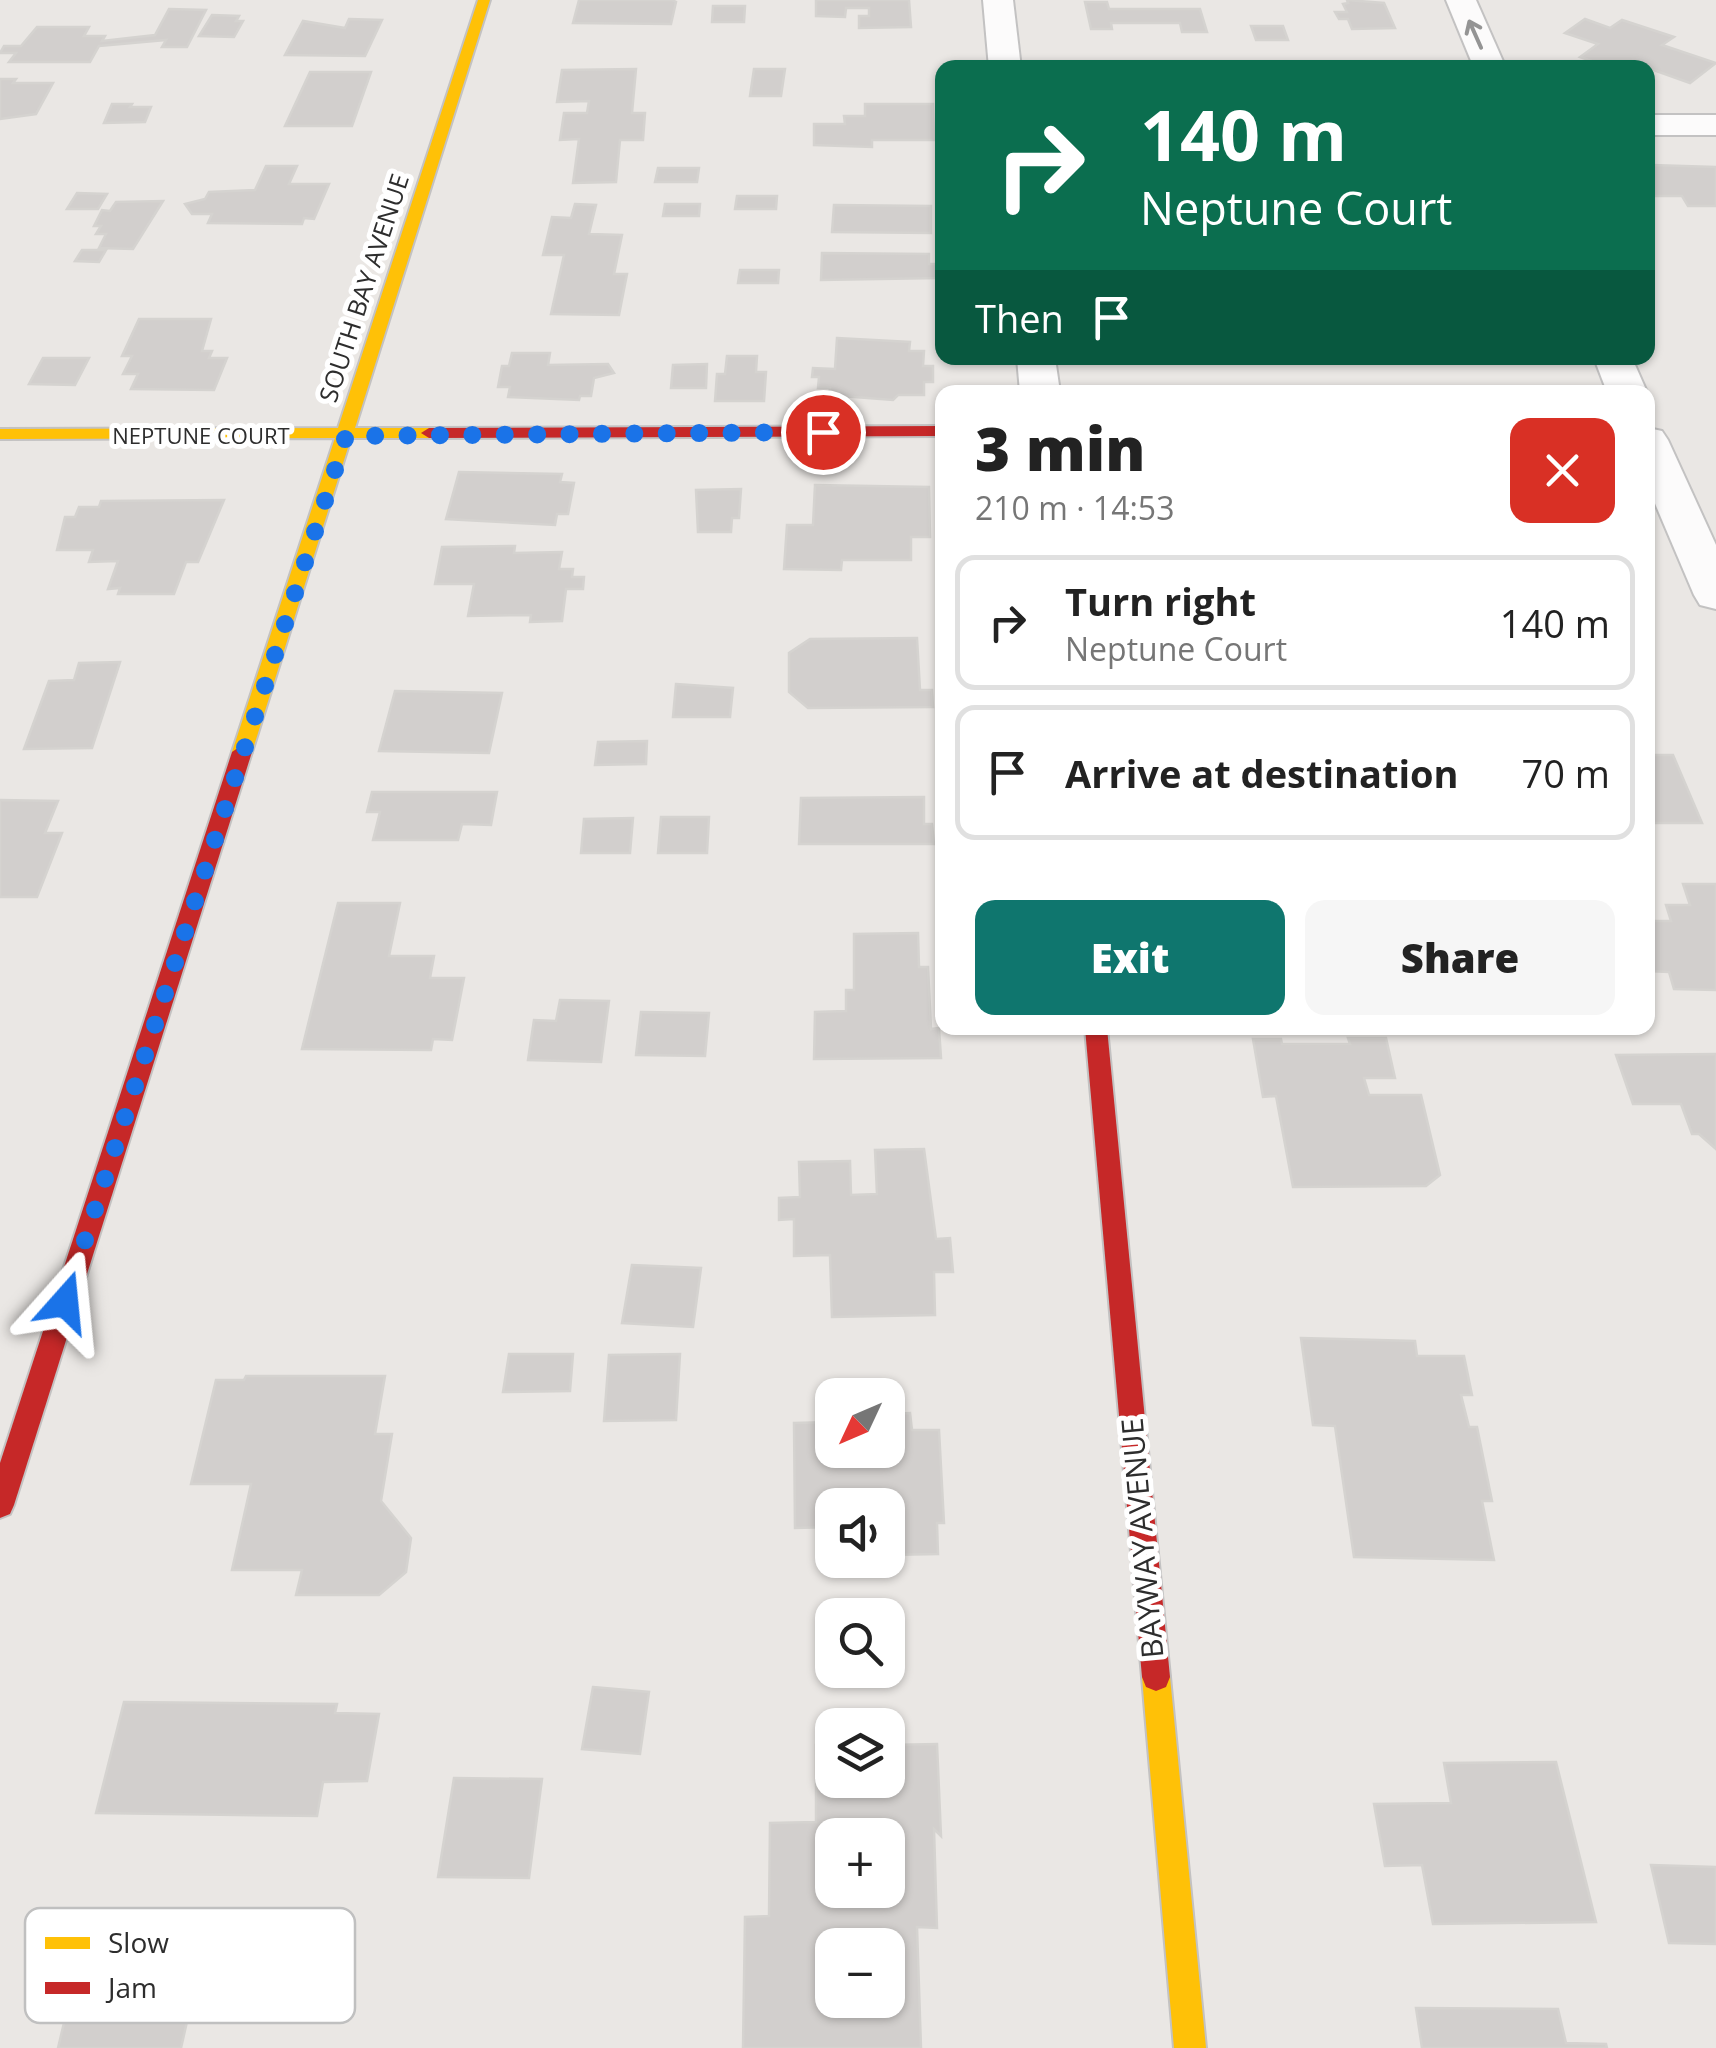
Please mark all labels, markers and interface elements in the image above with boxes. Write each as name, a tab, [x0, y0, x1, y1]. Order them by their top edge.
one-way arrow	[1465, 20, 1484, 50]
text: 140 m	[1140, 86, 1347, 182]
icon: right	[975, 100, 1105, 230]
street label: SOUTH BAY AVENUE	[310, 169, 416, 406]
text: Neptune Court	[1140, 177, 1452, 238]
icon: arrive	[1084, 290, 1139, 345]
text: Then	[975, 292, 1064, 344]
pin	[781, 390, 866, 475]
icon: arrive	[796, 405, 851, 460]
text: 3 min	[975, 407, 1145, 489]
button: close	[1510, 418, 1615, 523]
street label: NEPTUNE COURT	[112, 420, 290, 450]
text: 210 m · 14:53	[975, 486, 1174, 529]
text: Turn right	[1065, 575, 1256, 627]
icon: right	[980, 595, 1035, 650]
text: 140 m	[1500, 597, 1610, 649]
text: Neptune Court	[1065, 627, 1287, 670]
icon: arrive	[980, 745, 1035, 800]
text: Arrive at destination	[1065, 747, 1459, 799]
text: 70 m	[1521, 747, 1610, 799]
button: Exit	[975, 900, 1285, 1015]
button: Share	[1305, 900, 1615, 1015]
position arrow	[13, 1250, 117, 1354]
north arrow	[815, 1378, 905, 1468]
map controls	[815, 1378, 905, 2018]
street label: BAYWAY AVENUE	[1111, 1416, 1172, 1660]
button: sound	[815, 1488, 905, 1578]
button: search	[815, 1598, 905, 1688]
button: layers	[815, 1708, 905, 1798]
button: +	[815, 1818, 905, 1908]
legend	[25, 1908, 355, 2023]
text: Slow	[108, 1923, 169, 1961]
button: −	[815, 1928, 905, 2018]
text: Jam	[105, 1968, 157, 2006]

